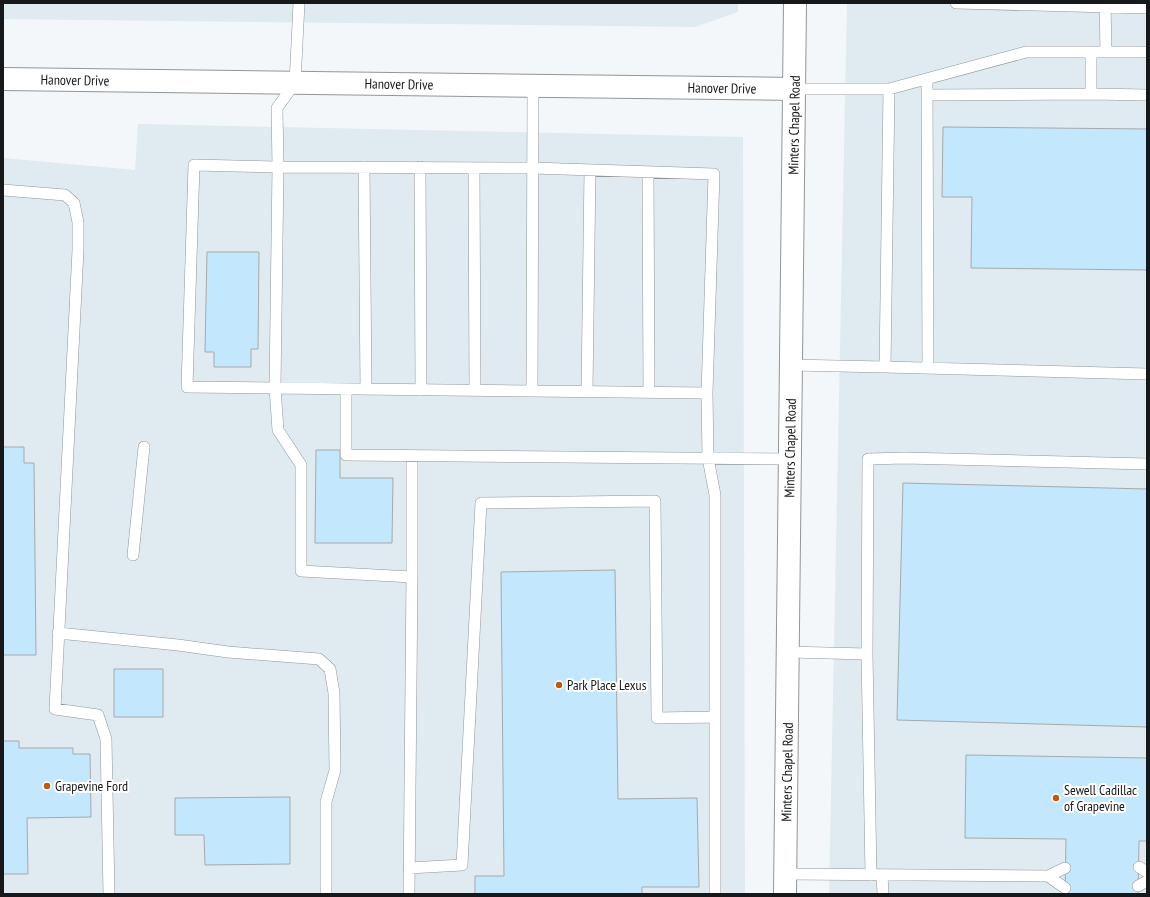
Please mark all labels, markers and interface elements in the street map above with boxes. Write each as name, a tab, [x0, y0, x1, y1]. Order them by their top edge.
street label: Hanover Drive	[41, 70, 110, 90]
street label: Hanover Drive	[365, 74, 434, 94]
street label: Minters Chapel Road	[784, 75, 804, 175]
street label: Hanover Drive	[688, 78, 757, 98]
street label: Minters Chapel Road	[780, 398, 800, 498]
place label: Park Place Lexus	[567, 676, 647, 694]
marker: Park Place Lexus	[554, 680, 564, 690]
street label: Minters Chapel Road	[777, 722, 797, 822]
place label: Grapevine Ford	[55, 777, 128, 795]
marker: Grapevine Ford	[42, 781, 52, 791]
place label: Sewell Cadillac of Grapevine	[1064, 781, 1137, 815]
marker: Sewell Cadillac of Grapevine	[1051, 793, 1061, 803]

